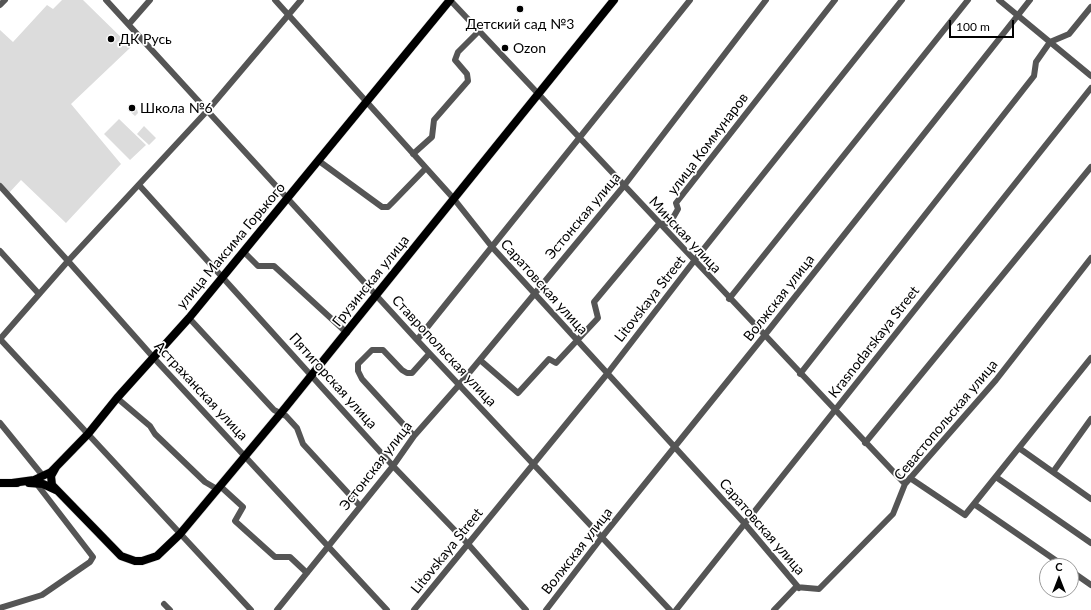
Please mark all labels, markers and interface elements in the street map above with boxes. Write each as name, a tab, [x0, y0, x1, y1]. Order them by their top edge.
marker: Детский сад №3	[515, 4, 525, 14]
scale bar	[951, 12, 1016, 38]
place label: Детский сад №3	[466, 16, 574, 32]
text: 100 m	[956, 19, 990, 34]
place label: ДК Русь	[119, 31, 172, 47]
marker: ДК Русь	[106, 34, 116, 44]
place label: Ozon	[513, 40, 546, 56]
marker: Ozon	[500, 43, 510, 53]
street label: улица Коммунаров	[664, 90, 752, 198]
place label: Школа №6	[140, 100, 213, 116]
marker: Школа №6	[127, 103, 137, 113]
street label: Эстонская улица	[542, 169, 624, 263]
street label: улица Максима Горького	[173, 179, 289, 313]
street label: Минская улица	[645, 193, 725, 277]
street label: Грузинская улица	[329, 232, 413, 330]
street label: Саратовская улица	[497, 236, 591, 338]
street label: Волжская улица	[740, 251, 818, 345]
street label: Litovskaya Street	[611, 253, 689, 345]
street label: Krasnodarskaya Street	[825, 283, 923, 401]
street label: Ставропольская улица	[388, 292, 500, 410]
street label: Пятигорская улица	[286, 330, 380, 432]
street label: Астраханская улица	[151, 338, 251, 444]
street label: Севастопольская улица	[891, 356, 1001, 484]
street label: Эстонская улица	[336, 418, 416, 514]
street label: Саратовская улица	[716, 475, 808, 579]
street label: Волжская улица	[538, 504, 616, 598]
street label: Litovskaya Street	[407, 505, 487, 597]
north arrow	[1039, 558, 1079, 598]
text: С	[1055, 560, 1063, 573]

